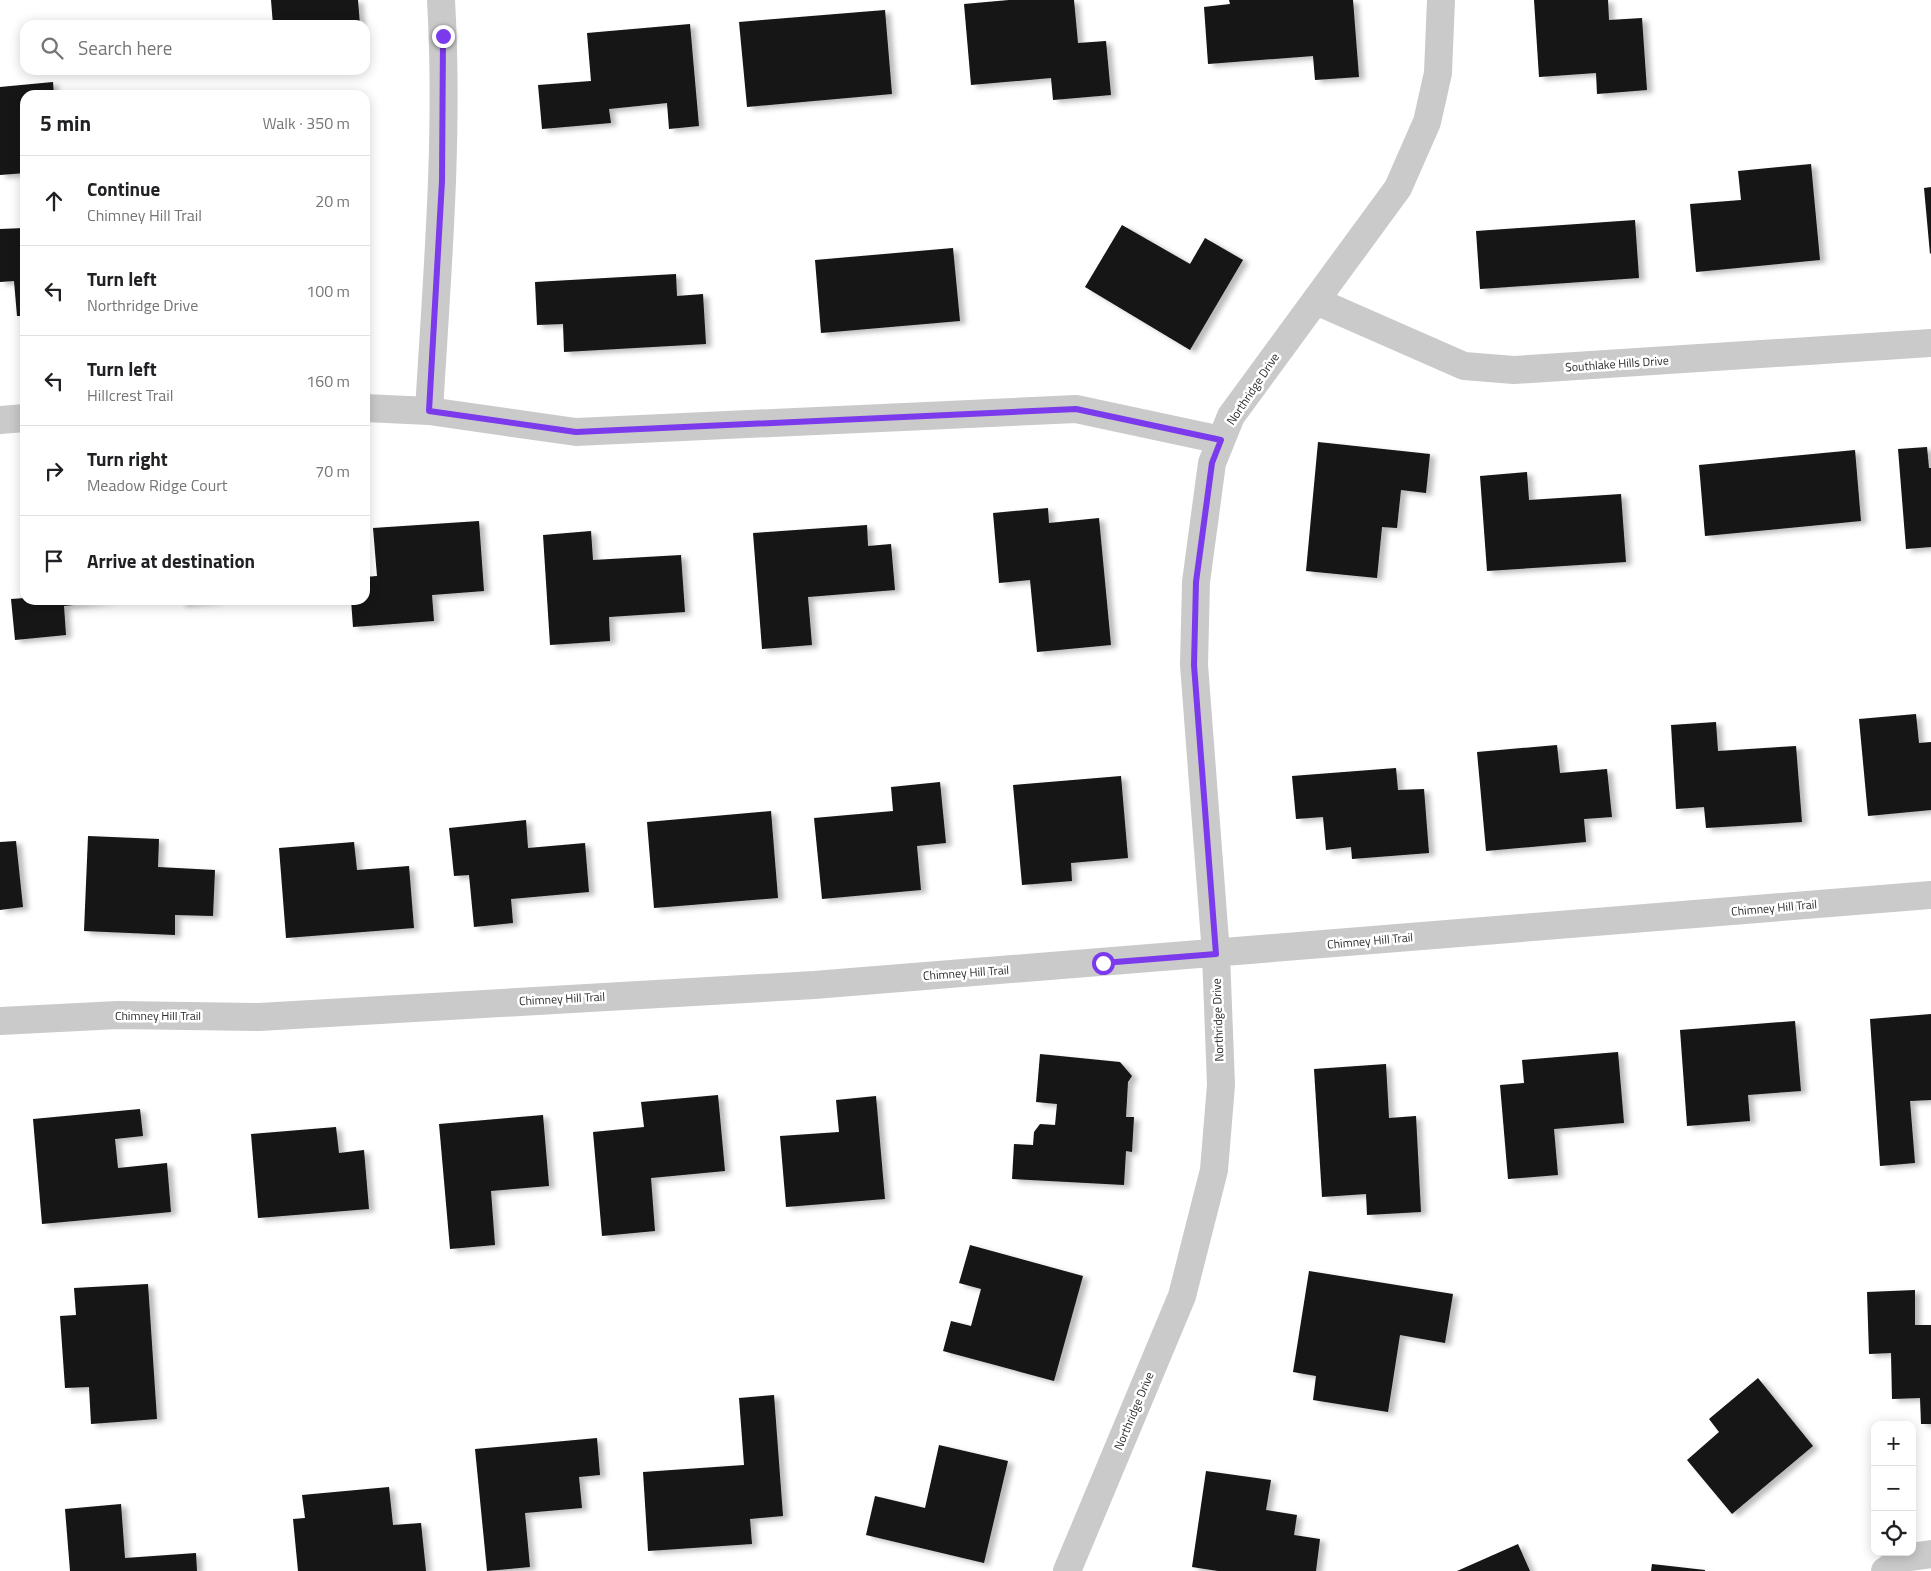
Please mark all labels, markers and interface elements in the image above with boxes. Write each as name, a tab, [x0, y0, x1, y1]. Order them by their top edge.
search box	[20, 20, 370, 75]
route end	[432, 25, 455, 48]
text: Search here	[78, 33, 172, 62]
icon: search	[38, 34, 66, 62]
text: 5 min	[40, 107, 91, 139]
text: Walk · 350 m	[262, 111, 350, 135]
text: Continue	[87, 174, 160, 203]
icon: ahead	[40, 187, 68, 215]
text: 20 m	[315, 189, 350, 213]
text: Chimney Hill Trail	[87, 203, 202, 227]
text: Turn left	[87, 264, 157, 293]
icon: left	[40, 277, 68, 305]
text: 100 m	[306, 279, 350, 303]
text: Northridge Drive	[87, 293, 198, 317]
street label: Northridge Drive	[1221, 349, 1284, 429]
street label: Southlake Hills Drive	[1565, 350, 1669, 377]
text: Turn left	[87, 354, 157, 383]
icon: left	[40, 367, 68, 395]
text: 160 m	[306, 369, 350, 393]
text: Hillcrest Trail	[87, 383, 174, 407]
text: Turn right	[87, 444, 168, 473]
icon: right	[40, 457, 68, 485]
text: 70 m	[315, 459, 350, 483]
text: Meadow Ridge Court	[87, 473, 227, 497]
text: Arrive at destination	[87, 546, 255, 575]
icon: arrive	[40, 547, 68, 575]
street label: Chimney Hill Trail	[1730, 894, 1818, 921]
street label: Chimney Hill Trail	[1326, 927, 1414, 954]
route start	[1092, 952, 1115, 975]
street label: Chimney Hill Trail	[922, 960, 1010, 985]
street label: Northridge Drive	[1207, 978, 1228, 1062]
street label: Chimney Hill Trail	[518, 987, 606, 1010]
street label: Chimney Hill Trail	[115, 1006, 201, 1025]
street label: Northridge Drive	[1108, 1369, 1159, 1453]
map controls	[1871, 1421, 1916, 1556]
button: +	[1871, 1421, 1916, 1466]
button: −	[1871, 1466, 1916, 1511]
button: locate	[1871, 1511, 1916, 1556]

